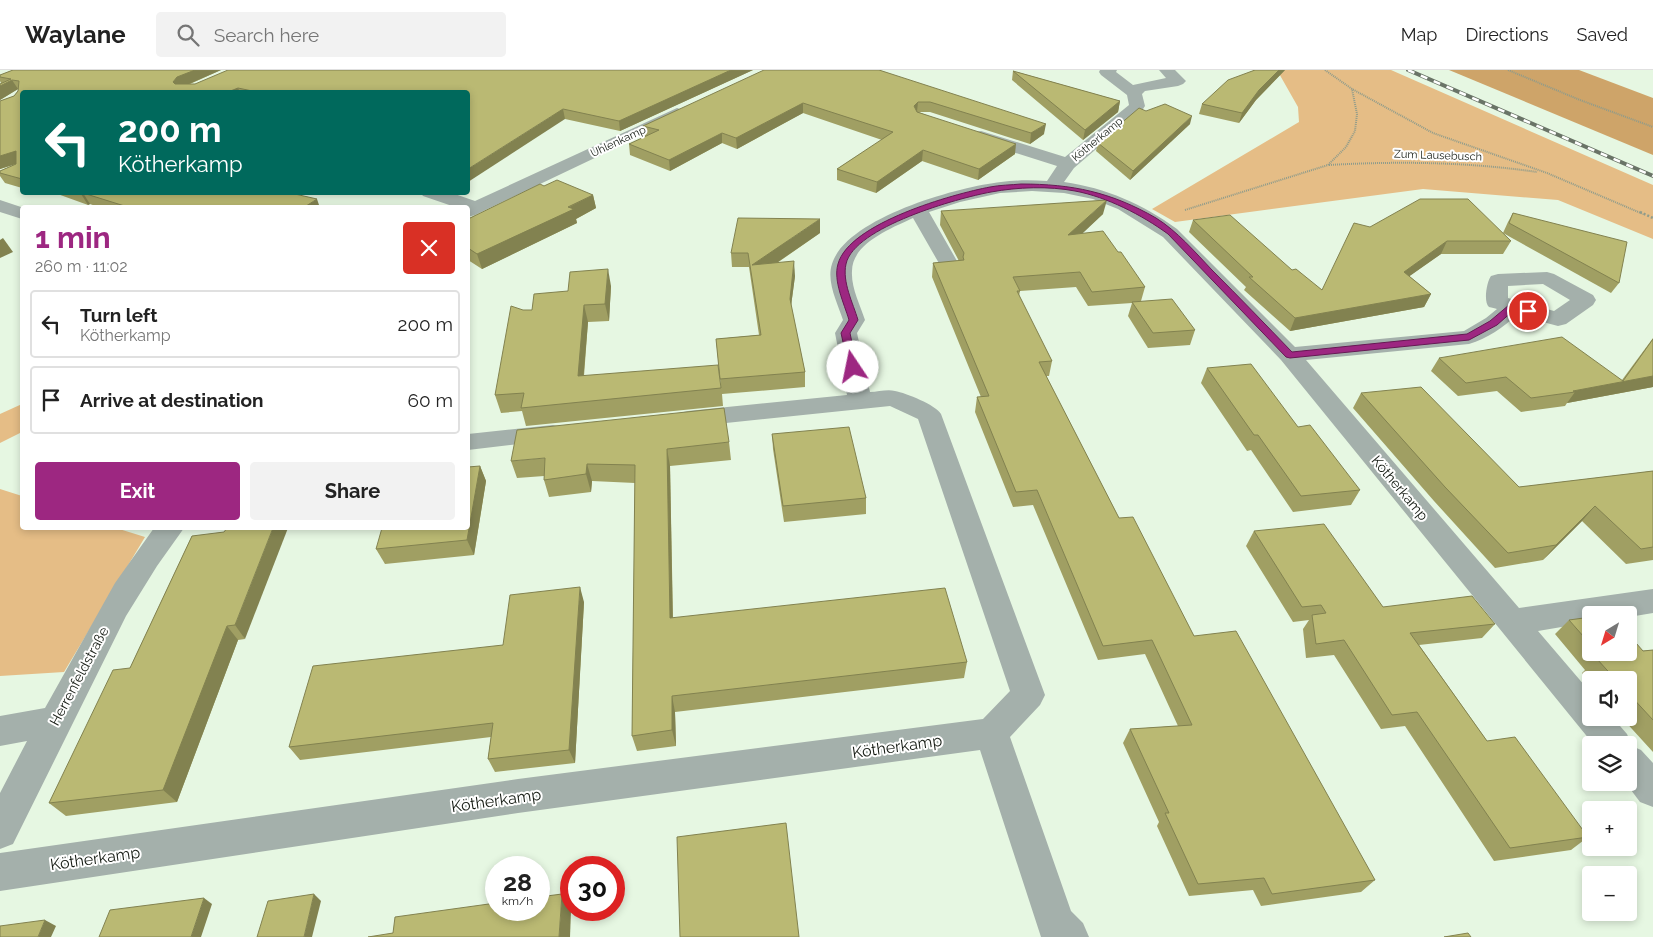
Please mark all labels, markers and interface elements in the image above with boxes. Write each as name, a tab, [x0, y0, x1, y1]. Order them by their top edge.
search box	[156, 12, 506, 57]
text: Waylane	[25, 20, 126, 49]
icon: search	[174, 21, 202, 49]
text: Search here	[214, 24, 319, 46]
text: Map	[1401, 24, 1437, 45]
text: Directions	[1465, 24, 1549, 45]
text: Saved	[1577, 24, 1628, 45]
text: 200 m	[118, 109, 222, 150]
icon: left	[35, 110, 100, 175]
street label: Kötherkamp	[1069, 114, 1126, 164]
street label: Uhlenkamp	[589, 123, 648, 160]
street label: Zum Lausebusch	[1394, 147, 1482, 164]
text: Kötherkamp	[118, 151, 243, 177]
text: 1 min	[35, 220, 111, 255]
button: close	[403, 222, 455, 274]
text: 260 m · 11:02	[35, 257, 128, 276]
pin	[1507, 290, 1549, 332]
icon: arrive	[1514, 297, 1542, 325]
text: Turn left	[80, 304, 157, 326]
icon: left	[37, 310, 65, 338]
text: 200 m	[398, 313, 453, 335]
text: Kötherkamp	[80, 326, 171, 345]
position arrow	[826, 340, 878, 392]
icon: arrive	[37, 386, 65, 414]
text: Arrive at destination	[80, 389, 264, 411]
text: 60 m	[408, 389, 453, 411]
street label: Kötherkamp	[1368, 452, 1432, 524]
button: Exit	[35, 462, 240, 520]
button: Share	[250, 462, 455, 520]
north arrow	[1582, 606, 1638, 661]
map controls	[1582, 606, 1637, 921]
street label: Herrenfeldstraße	[46, 624, 112, 728]
button: sound	[1582, 671, 1637, 726]
street label: Kötherkamp	[851, 731, 943, 762]
button: layers	[1582, 736, 1637, 791]
street label: Kötherkamp	[450, 785, 542, 816]
button: +	[1582, 801, 1637, 856]
street label: Kötherkamp	[49, 843, 141, 874]
speed limit sign: 30	[560, 856, 625, 921]
button: −	[1582, 866, 1637, 921]
text: 28	[503, 867, 532, 897]
text: km/h	[502, 894, 533, 908]

